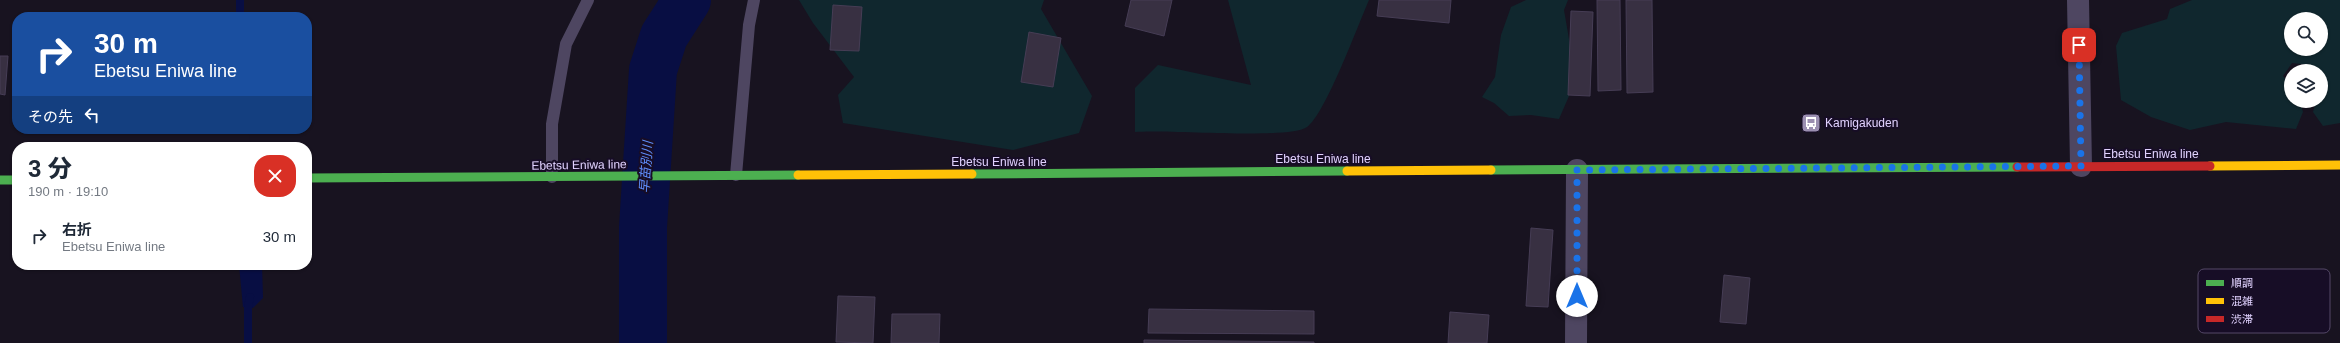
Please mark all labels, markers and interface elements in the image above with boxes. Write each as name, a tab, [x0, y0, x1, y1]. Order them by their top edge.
map controls	[2284, 12, 2328, 108]
button: search	[2284, 12, 2328, 56]
icon: right	[28, 28, 80, 80]
text: 30 m	[94, 28, 158, 59]
pin	[2062, 28, 2096, 62]
icon: arrive	[2068, 34, 2090, 56]
text: Ebetsu Eniwa line	[94, 61, 237, 81]
button: layers	[2284, 64, 2328, 108]
icon: left	[81, 104, 103, 126]
text: その先	[28, 108, 73, 125]
bus stop icon: Kamigakuden	[1800, 112, 1822, 134]
place label: Kamigakuden	[1825, 116, 1898, 130]
water label: 早苗別川	[637, 139, 655, 193]
street label: Ebetsu Eniwa line	[2103, 147, 2199, 161]
street label: Ebetsu Eniwa line	[1275, 152, 1371, 166]
text: 3 分	[28, 155, 72, 182]
button: close	[254, 155, 296, 197]
street label: Ebetsu Eniwa line	[951, 155, 1047, 169]
street label: Ebetsu Eniwa line	[531, 157, 627, 173]
text: 190 m · 19:10	[28, 184, 108, 199]
text: 右折	[62, 221, 92, 238]
icon: right	[28, 225, 50, 247]
text: 30 m	[263, 228, 296, 245]
text: Ebetsu Eniwa line	[62, 239, 165, 254]
legend	[2198, 269, 2330, 333]
position arrow	[1556, 275, 1598, 317]
text: 順調	[2231, 277, 2253, 289]
text: 混雑	[2231, 295, 2253, 307]
text: 渋滞	[2231, 313, 2253, 325]

